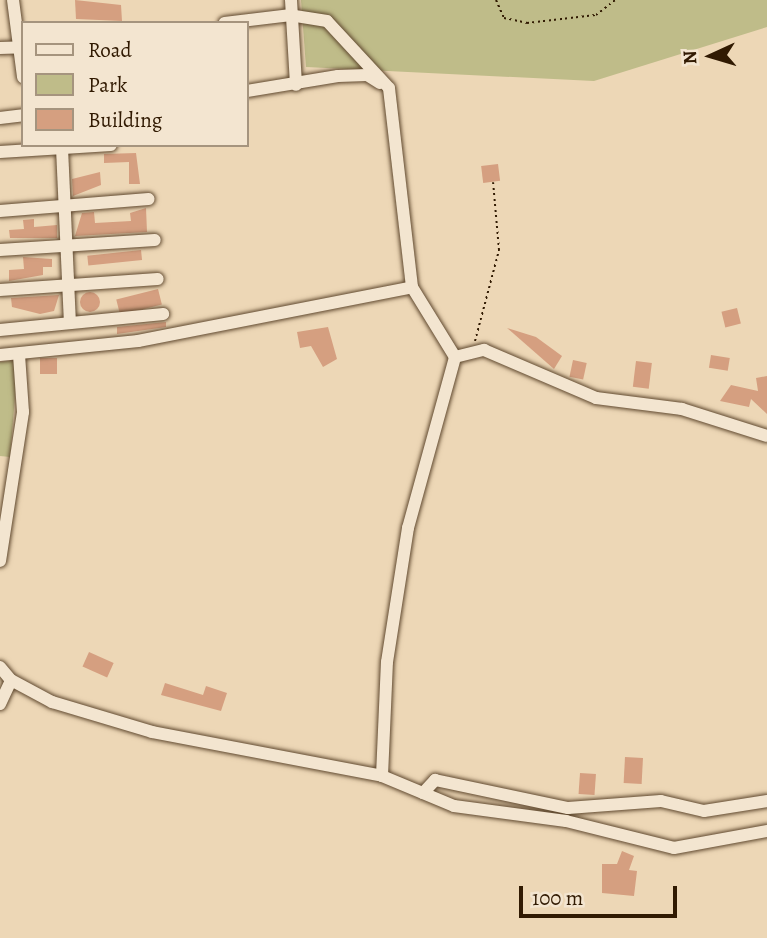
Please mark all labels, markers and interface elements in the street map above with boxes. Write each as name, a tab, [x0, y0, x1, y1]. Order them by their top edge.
legend	[21, 21, 248, 147]
north arrow	[676, 21, 746, 91]
text: Road	[88, 36, 132, 64]
text: N	[677, 50, 704, 65]
text: Park	[88, 71, 127, 99]
text: Building	[88, 106, 162, 134]
scale bar	[522, 872, 680, 916]
text: 100 m	[532, 884, 583, 912]

